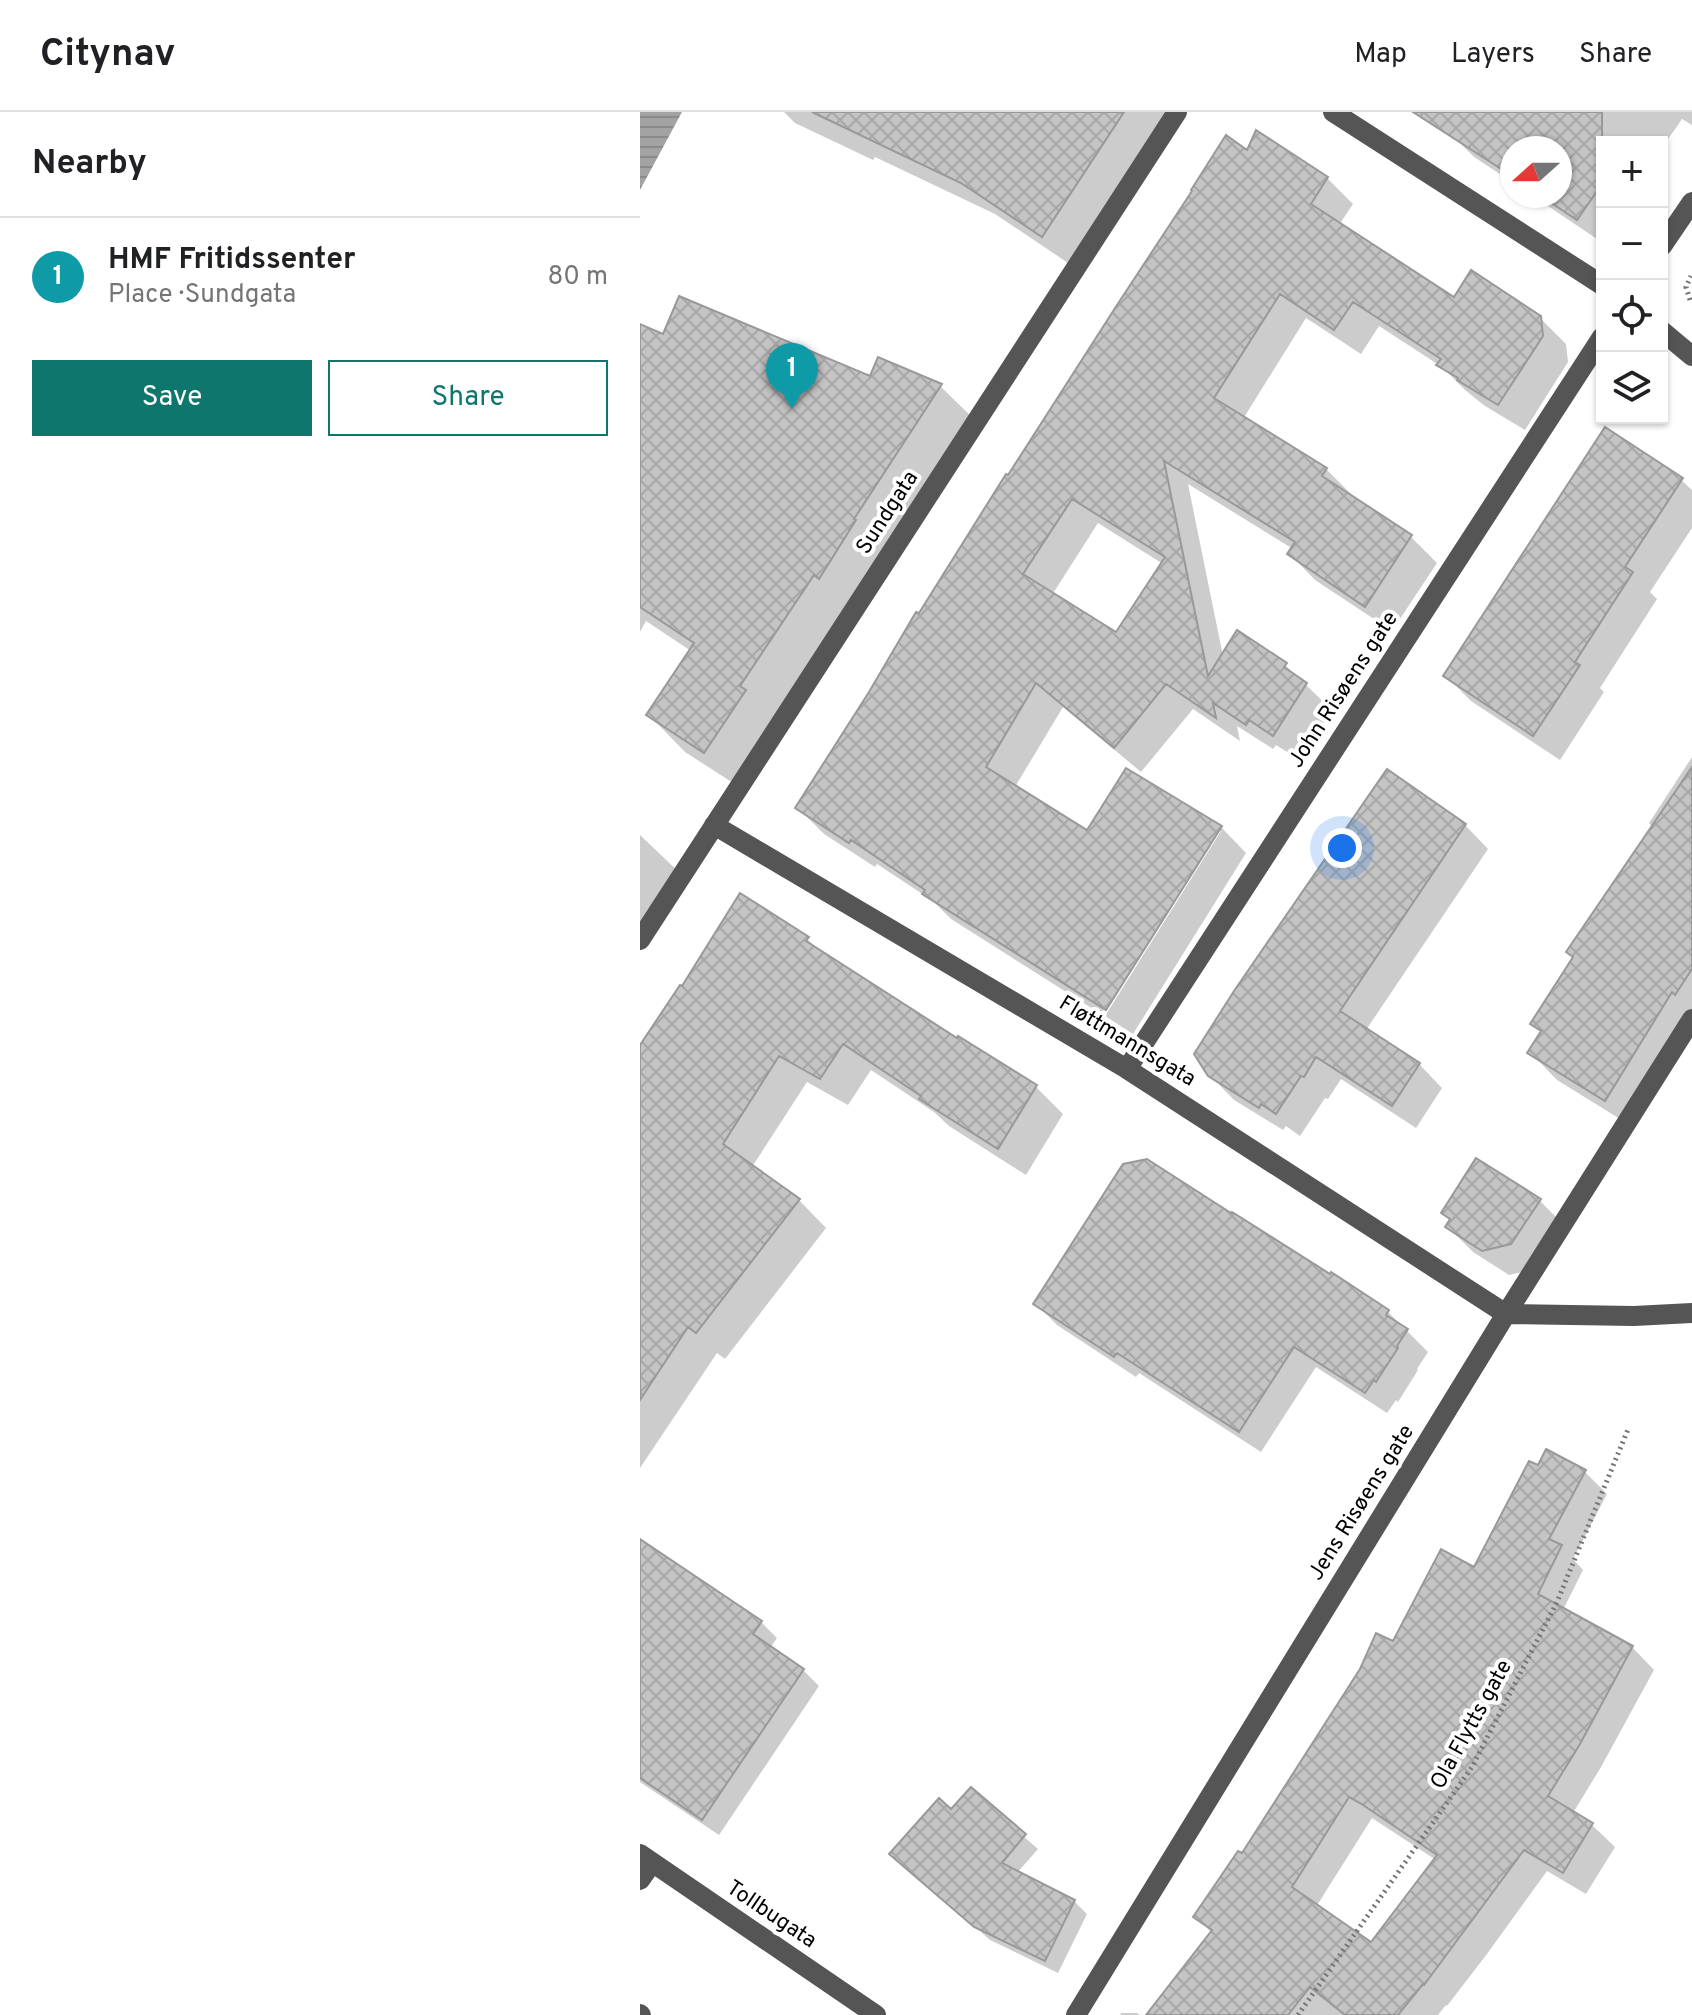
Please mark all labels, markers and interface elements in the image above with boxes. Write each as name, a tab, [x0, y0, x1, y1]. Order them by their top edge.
text: Citynav	[40, 31, 176, 80]
text: Map	[1354, 37, 1407, 73]
text: Layers	[1451, 37, 1535, 73]
text: Share	[1579, 37, 1652, 73]
north arrow	[1500, 136, 1572, 208]
map controls	[1596, 136, 1668, 424]
button: +	[1596, 136, 1668, 208]
text: Nearby	[32, 143, 147, 186]
button: −	[1596, 208, 1668, 280]
text: HMF Fritidssenter	[108, 242, 356, 279]
text: 1	[53, 261, 63, 294]
text: 80 m	[548, 261, 608, 294]
text: Place · Sundgata	[108, 279, 296, 312]
button: locate	[1596, 280, 1668, 352]
pin: 1	[766, 343, 818, 409]
button: layers	[1596, 352, 1668, 424]
button: Save	[32, 360, 312, 436]
button: Share	[328, 360, 608, 436]
street label: Sundgata	[851, 466, 925, 560]
street label: John Risøens gate	[1283, 607, 1405, 773]
your location	[1322, 828, 1362, 868]
street label: Fløttmannsgata	[1054, 991, 1200, 1093]
street label: Jens Risøens gate	[1303, 1420, 1421, 1586]
street label: Ola Flytts gate	[1425, 1656, 1519, 1794]
street label: Tollbugata	[721, 1875, 821, 1955]

